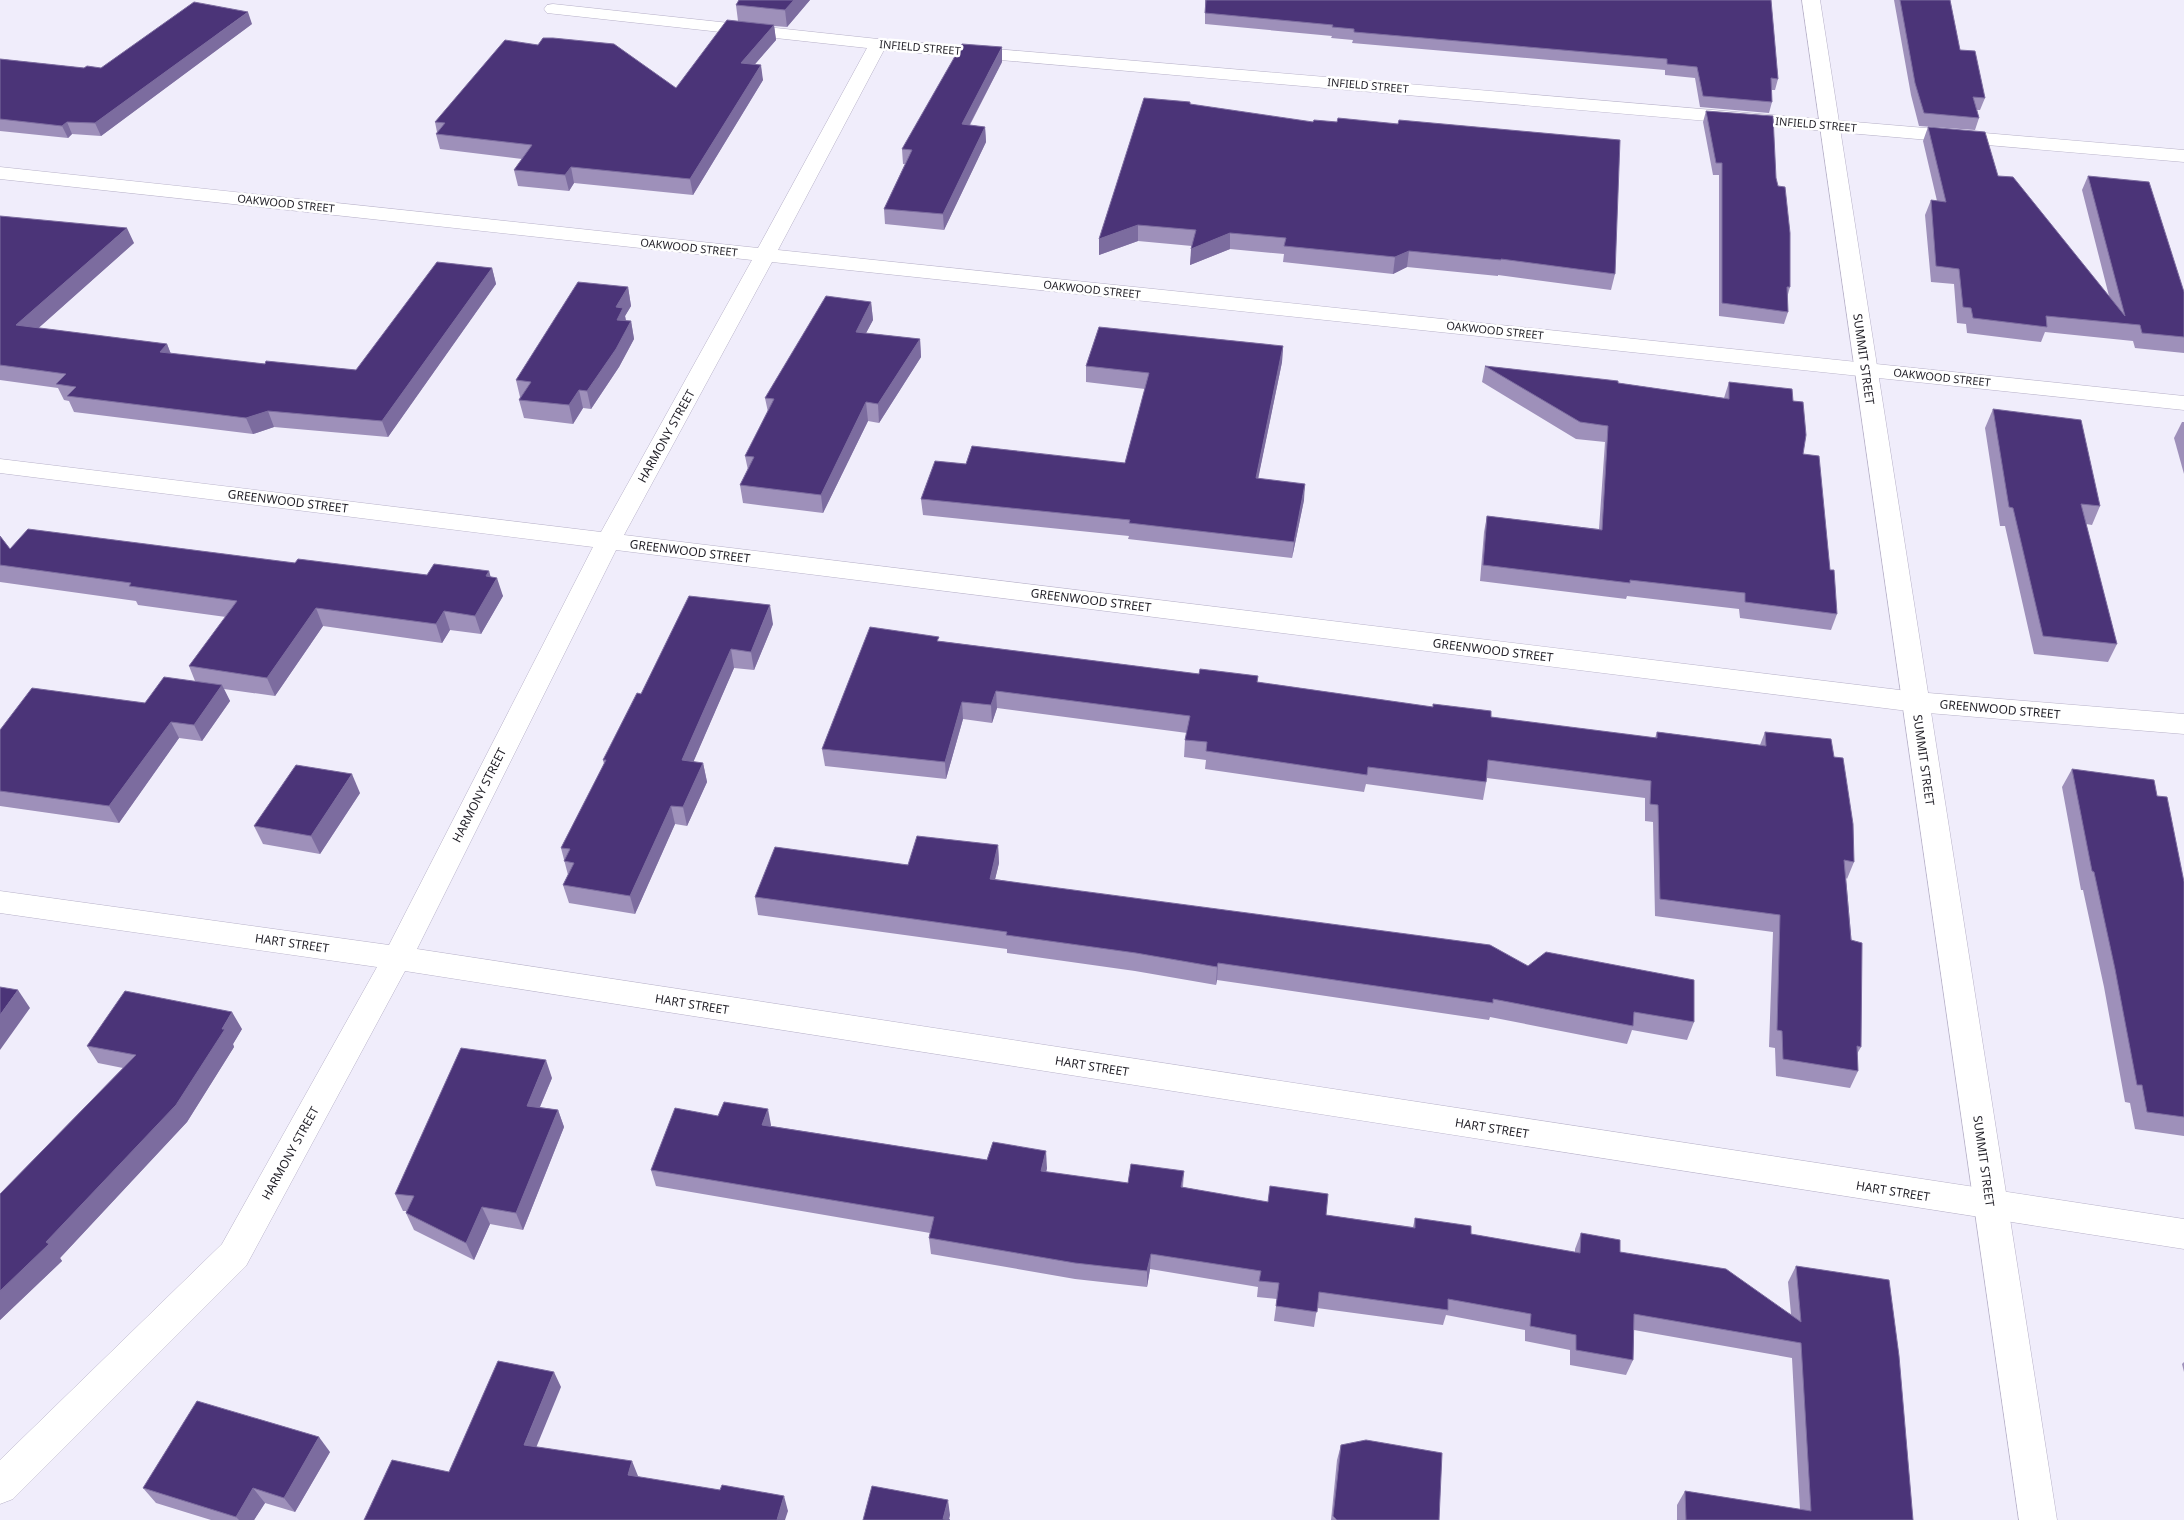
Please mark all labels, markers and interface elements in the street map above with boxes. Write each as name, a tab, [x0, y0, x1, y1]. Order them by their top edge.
street label: INFIELD STREET	[879, 36, 961, 58]
street label: INFIELD STREET	[1327, 74, 1409, 96]
street label: INFIELD STREET	[1775, 113, 1857, 135]
street label: OAKWOOD STREET	[237, 190, 335, 216]
street label: OAKWOOD STREET	[640, 234, 738, 260]
street label: OAKWOOD STREET	[1043, 276, 1141, 302]
street label: SUMMIT STREET	[1849, 312, 1879, 406]
street label: OAKWOOD STREET	[1446, 317, 1544, 343]
street label: OAKWOOD STREET	[1893, 364, 1991, 390]
street label: HARMONY STREET	[633, 386, 699, 486]
street label: GREENWOOD STREET	[227, 485, 349, 517]
street label: GREENWOOD STREET	[629, 535, 751, 567]
street label: GREENWOOD STREET	[1030, 584, 1152, 616]
street label: GREENWOOD STREET	[1432, 634, 1554, 666]
street label: GREENWOOD STREET	[1939, 695, 2061, 723]
street label: SUMMIT STREET	[1909, 713, 1939, 807]
street label: HARMONY STREET	[448, 744, 510, 845]
street label: HART STREET	[254, 929, 330, 957]
street label: HART STREET	[654, 990, 730, 1018]
street label: HART STREET	[1054, 1052, 1130, 1080]
street label: HARMONY STREET	[257, 1103, 323, 1203]
street label: HART STREET	[1454, 1114, 1530, 1142]
street label: SUMMIT STREET	[1969, 1114, 1999, 1208]
street label: HART STREET	[1855, 1177, 1931, 1205]

